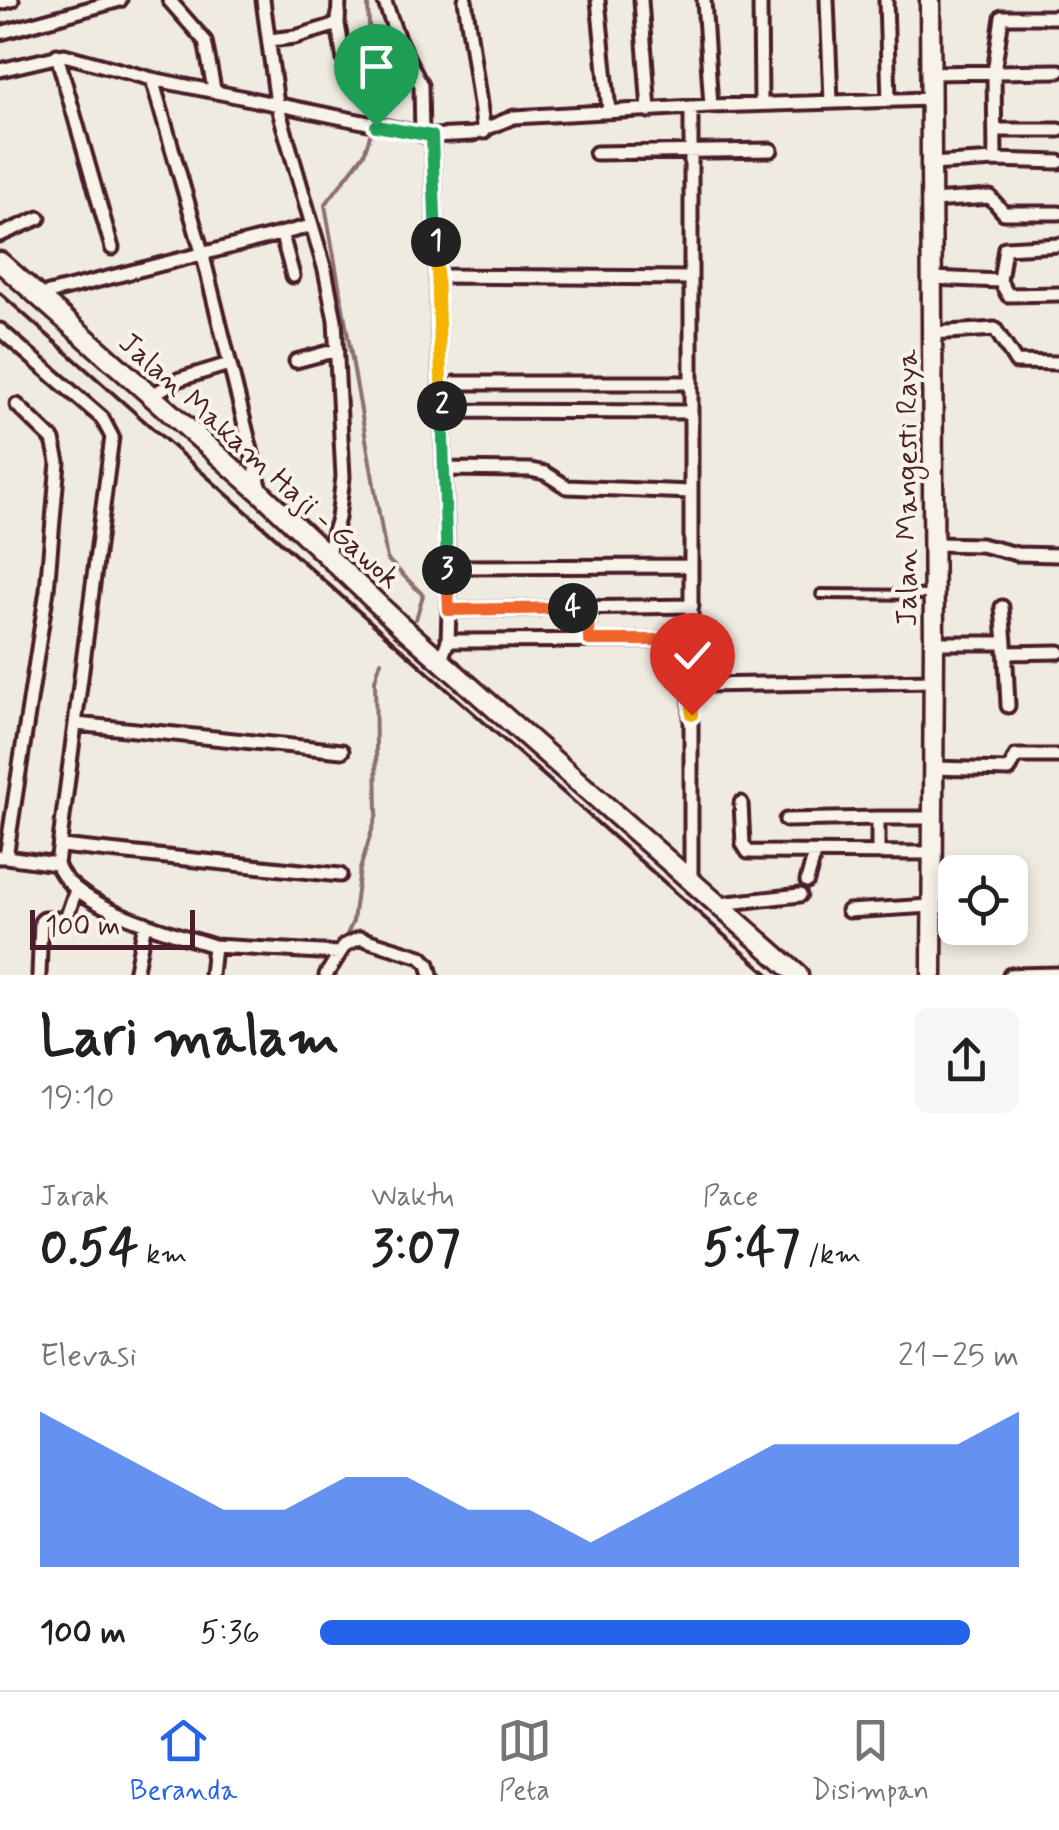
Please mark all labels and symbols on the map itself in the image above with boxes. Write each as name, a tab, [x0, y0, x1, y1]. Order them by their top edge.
pin	[334, 24, 419, 127]
pin: 1	[411, 217, 461, 267]
street label: Jalan Makam Haji - Gawok	[110, 324, 408, 598]
street label: Jalan Mangesti Raya	[888, 348, 929, 627]
pin: 2	[417, 381, 467, 431]
pin: 3	[422, 545, 472, 595]
pin: 4	[548, 583, 598, 633]
pin	[650, 613, 735, 716]
scale bar	[30, 905, 195, 950]

